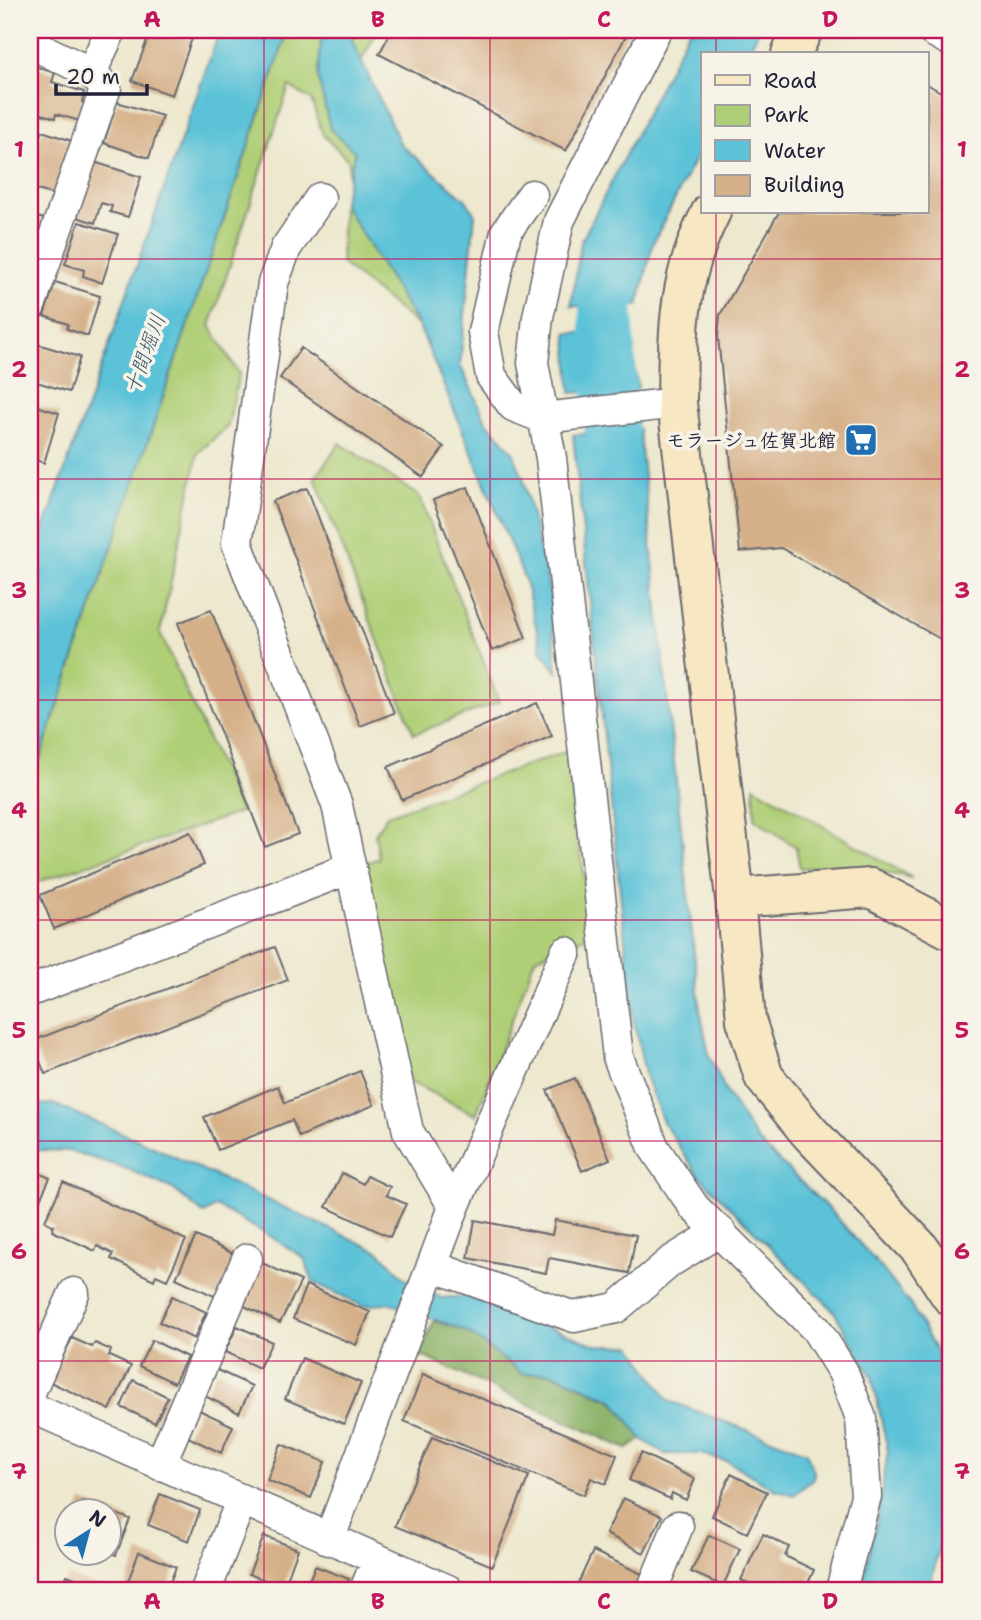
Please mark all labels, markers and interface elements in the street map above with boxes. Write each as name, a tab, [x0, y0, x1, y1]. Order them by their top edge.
text: A	[143, 4, 161, 34]
text: B	[371, 4, 385, 34]
text: C	[597, 4, 611, 34]
text: D	[822, 4, 838, 34]
scale bar	[56, 52, 147, 96]
legend	[701, 52, 928, 214]
text: 20 m	[66, 63, 120, 91]
text: Road	[764, 67, 817, 95]
text: Park	[764, 101, 809, 129]
text: 1	[14, 134, 24, 164]
text: 1	[957, 134, 967, 164]
text: Water	[764, 137, 826, 165]
text: Building	[764, 171, 844, 199]
water label: 十間堀川	[117, 310, 173, 398]
text: 2	[11, 354, 27, 384]
text: 2	[954, 354, 970, 384]
supermarket icon: モラージュ佐賀北館	[842, 421, 880, 459]
place label: モラージュ佐賀北館	[666, 428, 836, 453]
text: 3	[11, 575, 27, 605]
text: 3	[954, 575, 970, 605]
text: 4	[11, 795, 27, 825]
text: 4	[954, 795, 970, 825]
text: 5	[12, 1015, 26, 1045]
text: 5	[955, 1015, 969, 1045]
text: 6	[11, 1236, 27, 1266]
text: 6	[954, 1236, 970, 1266]
text: 7	[11, 1456, 27, 1486]
text: 7	[954, 1456, 970, 1486]
north arrow	[52, 1498, 122, 1568]
text: N	[84, 1504, 111, 1533]
text: A	[143, 1586, 161, 1616]
text: B	[371, 1586, 385, 1616]
text: C	[597, 1586, 611, 1616]
text: D	[822, 1586, 838, 1616]

